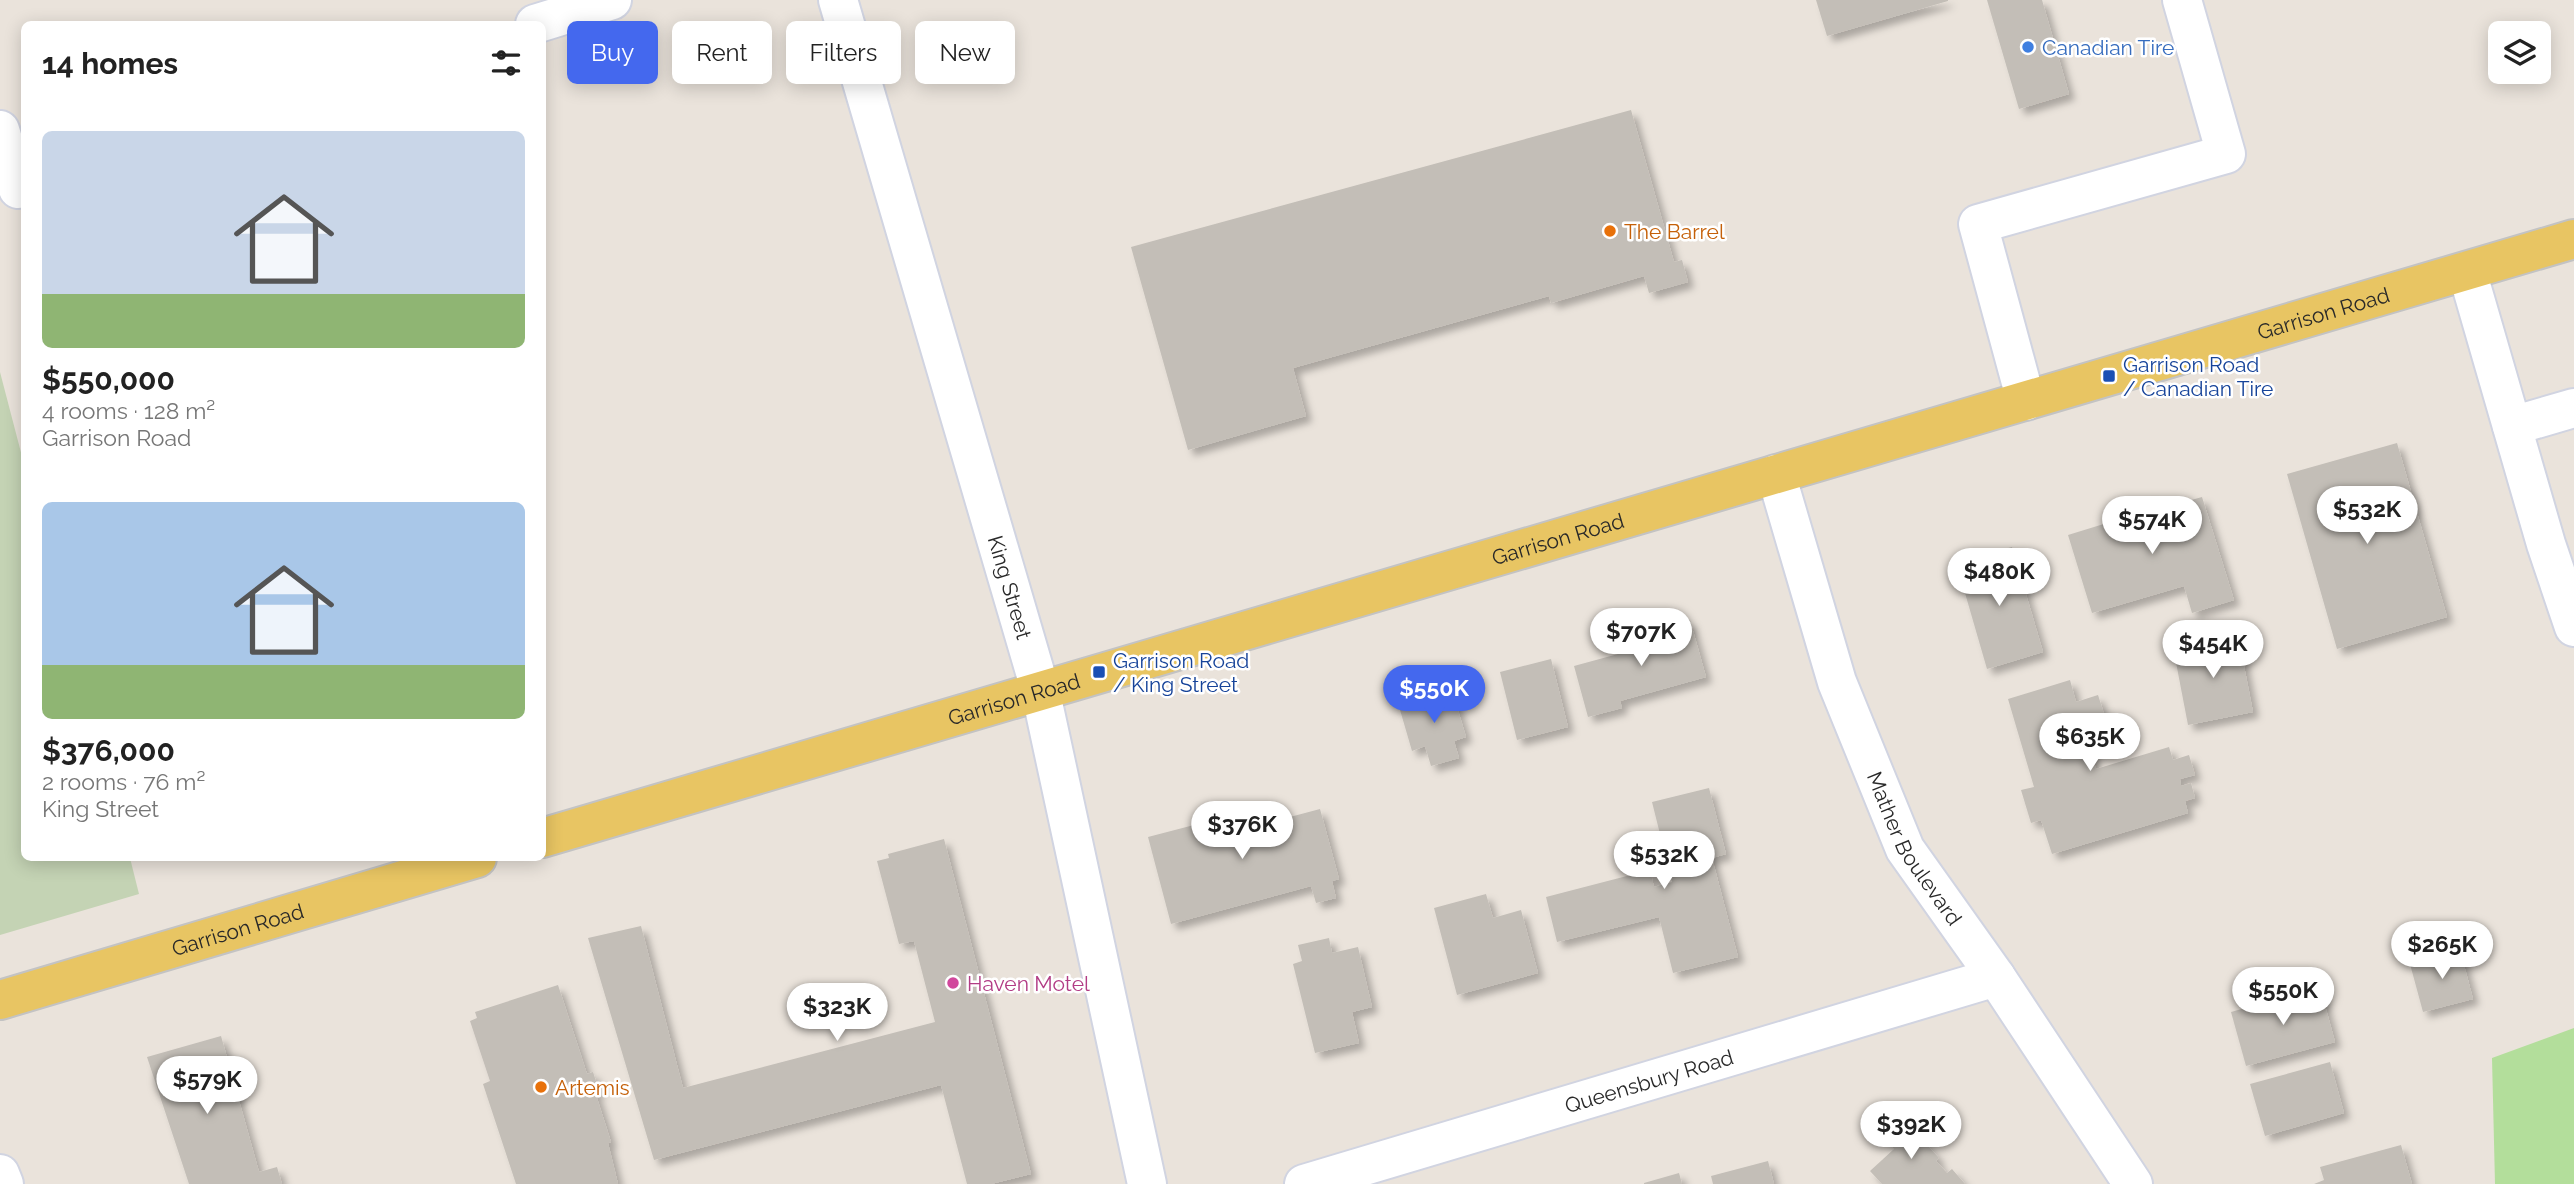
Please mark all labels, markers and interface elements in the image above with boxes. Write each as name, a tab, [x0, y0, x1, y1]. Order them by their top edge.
chip: Buy	[567, 21, 658, 84]
chip: Rent	[672, 21, 772, 84]
chip: Filters	[786, 21, 901, 84]
chip: New	[915, 21, 1015, 84]
map controls	[2488, 21, 2551, 84]
button: layers	[2488, 21, 2551, 84]
place label: Canadian Tire	[2042, 35, 2174, 60]
marker: Canadian Tire	[2020, 39, 2036, 55]
icon: filters	[487, 44, 525, 82]
text: 14 homes	[42, 46, 178, 81]
icon: home	[221, 176, 347, 302]
place label: The Barrel	[1624, 219, 1725, 244]
marker: The Barrel	[1602, 223, 1618, 239]
street label: Garrison Road	[2254, 282, 2392, 344]
place label: Garrison Road / Canadian Tire	[2123, 352, 2273, 401]
text: $550,000	[42, 362, 175, 397]
marker: Garrison Road / Canadian Tire	[2101, 368, 2117, 384]
text: 4 rooms · 128 m²	[42, 397, 215, 424]
text: Garrison Road	[42, 424, 191, 451]
pin: $532K	[2318, 486, 2416, 546]
text: $532K	[2333, 495, 2401, 522]
pin: $574K	[2103, 496, 2201, 556]
text: $574K	[2118, 505, 2186, 532]
street label: Garrison Road	[1489, 507, 1627, 570]
street label: King Street	[983, 532, 1037, 642]
icon: home	[221, 547, 347, 673]
pin: $480K	[1950, 548, 2048, 608]
text: $480K	[1963, 557, 2035, 584]
pin: $707K	[1592, 608, 1690, 668]
text: $707K	[1606, 617, 1676, 644]
pin: $454K	[2164, 620, 2262, 680]
text: $454K	[2179, 629, 2247, 656]
place label: Garrison Road / King Street	[1113, 648, 1249, 697]
marker: Garrison Road / King Street	[1091, 664, 1107, 680]
pin: $550K	[1385, 666, 1483, 725]
street label: Garrison Road	[945, 668, 1083, 730]
text: $550K	[1399, 674, 1469, 701]
pin: $635K	[2041, 714, 2139, 773]
text: $635K	[2055, 722, 2125, 749]
text: $376,000	[42, 733, 175, 768]
text: 2 rooms · 76 m²	[42, 768, 205, 795]
street label: Mather Boulevard	[1862, 768, 1968, 930]
text: King Street	[42, 795, 159, 822]
pin: $376K	[1193, 802, 1291, 861]
text: $376K	[1207, 810, 1277, 837]
pin: $532K	[1615, 832, 1713, 891]
text: $532K	[1630, 840, 1698, 867]
street label: Garrison Road	[169, 898, 307, 961]
pin: $265K	[2393, 922, 2491, 981]
text: $265K	[2407, 930, 2477, 957]
pin: $550K	[2234, 968, 2332, 1027]
place label: Haven Motel	[967, 971, 1090, 996]
marker: Haven Motel	[945, 975, 961, 991]
text: $550K	[2248, 976, 2318, 1003]
pin: $323K	[788, 984, 886, 1043]
text: $323K	[803, 992, 871, 1019]
street label: Queensbury Road	[1562, 1044, 1736, 1118]
pin: $579K	[158, 1056, 256, 1116]
text: $579K	[172, 1065, 242, 1092]
place label: Artemis	[555, 1075, 630, 1100]
marker: Artemis	[533, 1079, 549, 1095]
pin: $392K	[1862, 1102, 1960, 1161]
text: $392K	[1876, 1110, 1946, 1137]

